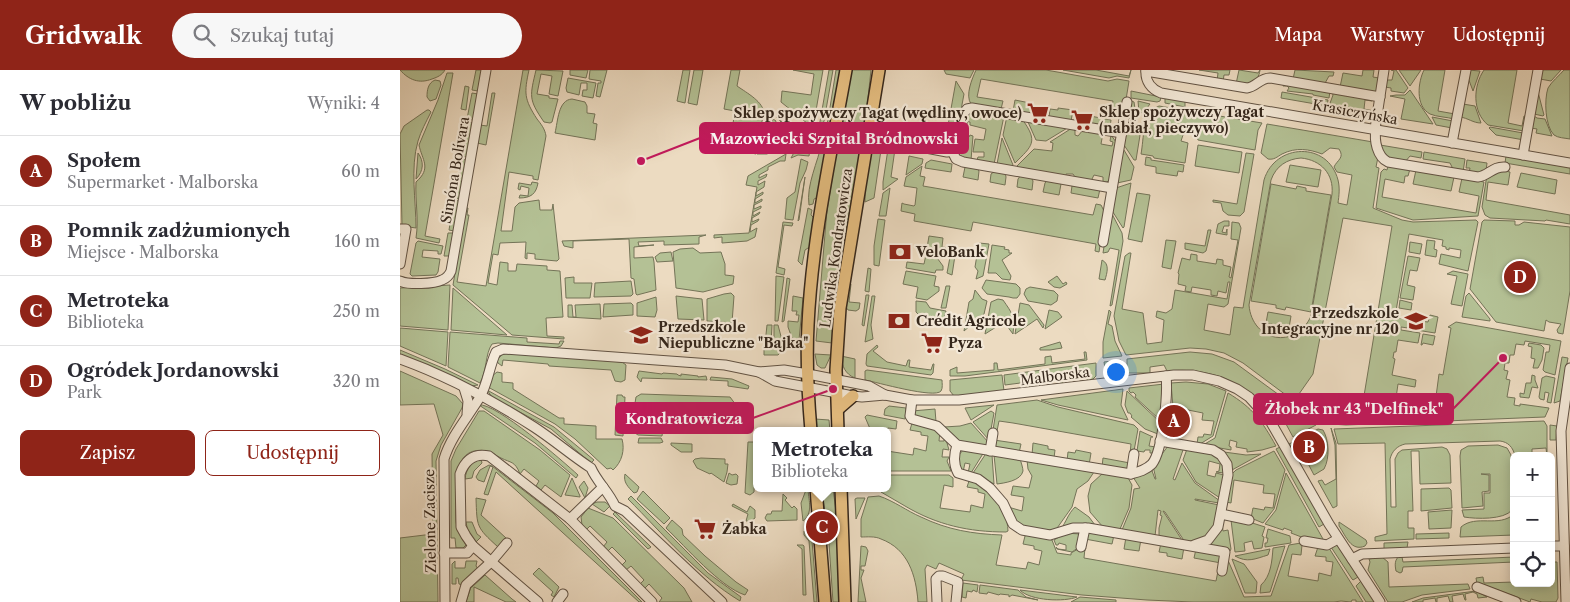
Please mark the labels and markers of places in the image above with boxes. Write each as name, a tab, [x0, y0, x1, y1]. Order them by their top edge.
supermarket icon: Sklep spożywczy Tagat (wędliny, owoce)	[1025, 100, 1051, 126]
place label: Sklep spożywczy Tagat (nabiał, pieczywo)	[1099, 103, 1264, 137]
place label: Sklep spożywczy Tagat (wędliny, owoce)	[733, 104, 1022, 122]
supermarket icon: Sklep spożywczy Tagat (nabiał, pieczywo)	[1069, 107, 1095, 133]
callout: Mazowiecki Szpital Bródnowski	[700, 123, 968, 153]
bank icon: VeloBank	[887, 239, 913, 265]
place label: VeloBank	[915, 243, 985, 261]
pin: D	[1504, 258, 1536, 296]
place label: Przedszkole Integracyjne nr 120	[1261, 304, 1399, 338]
bank icon: Crédit Agricole	[886, 308, 912, 334]
school or university icon: Przedszkole Integracyjne nr 120	[1403, 308, 1429, 334]
place label: Crédit Agricole	[916, 312, 1026, 330]
place label: Przedszkole Niepubliczne "Bajka"	[658, 318, 808, 352]
school or university icon: Przedszkole Niepubliczne "Bajka"	[628, 322, 654, 348]
supermarket icon: Pyza	[919, 330, 945, 356]
place label: Pyza	[948, 334, 983, 352]
callout: Żłobek nr 43 "Delfinek"	[1254, 394, 1453, 424]
pin: A	[1158, 402, 1190, 440]
callout: Kondratowicza	[616, 403, 753, 433]
pin: B	[1293, 428, 1325, 466]
pin: C	[806, 508, 838, 546]
supermarket icon: Żabka	[692, 516, 718, 542]
place label: Żabka	[722, 520, 767, 538]

